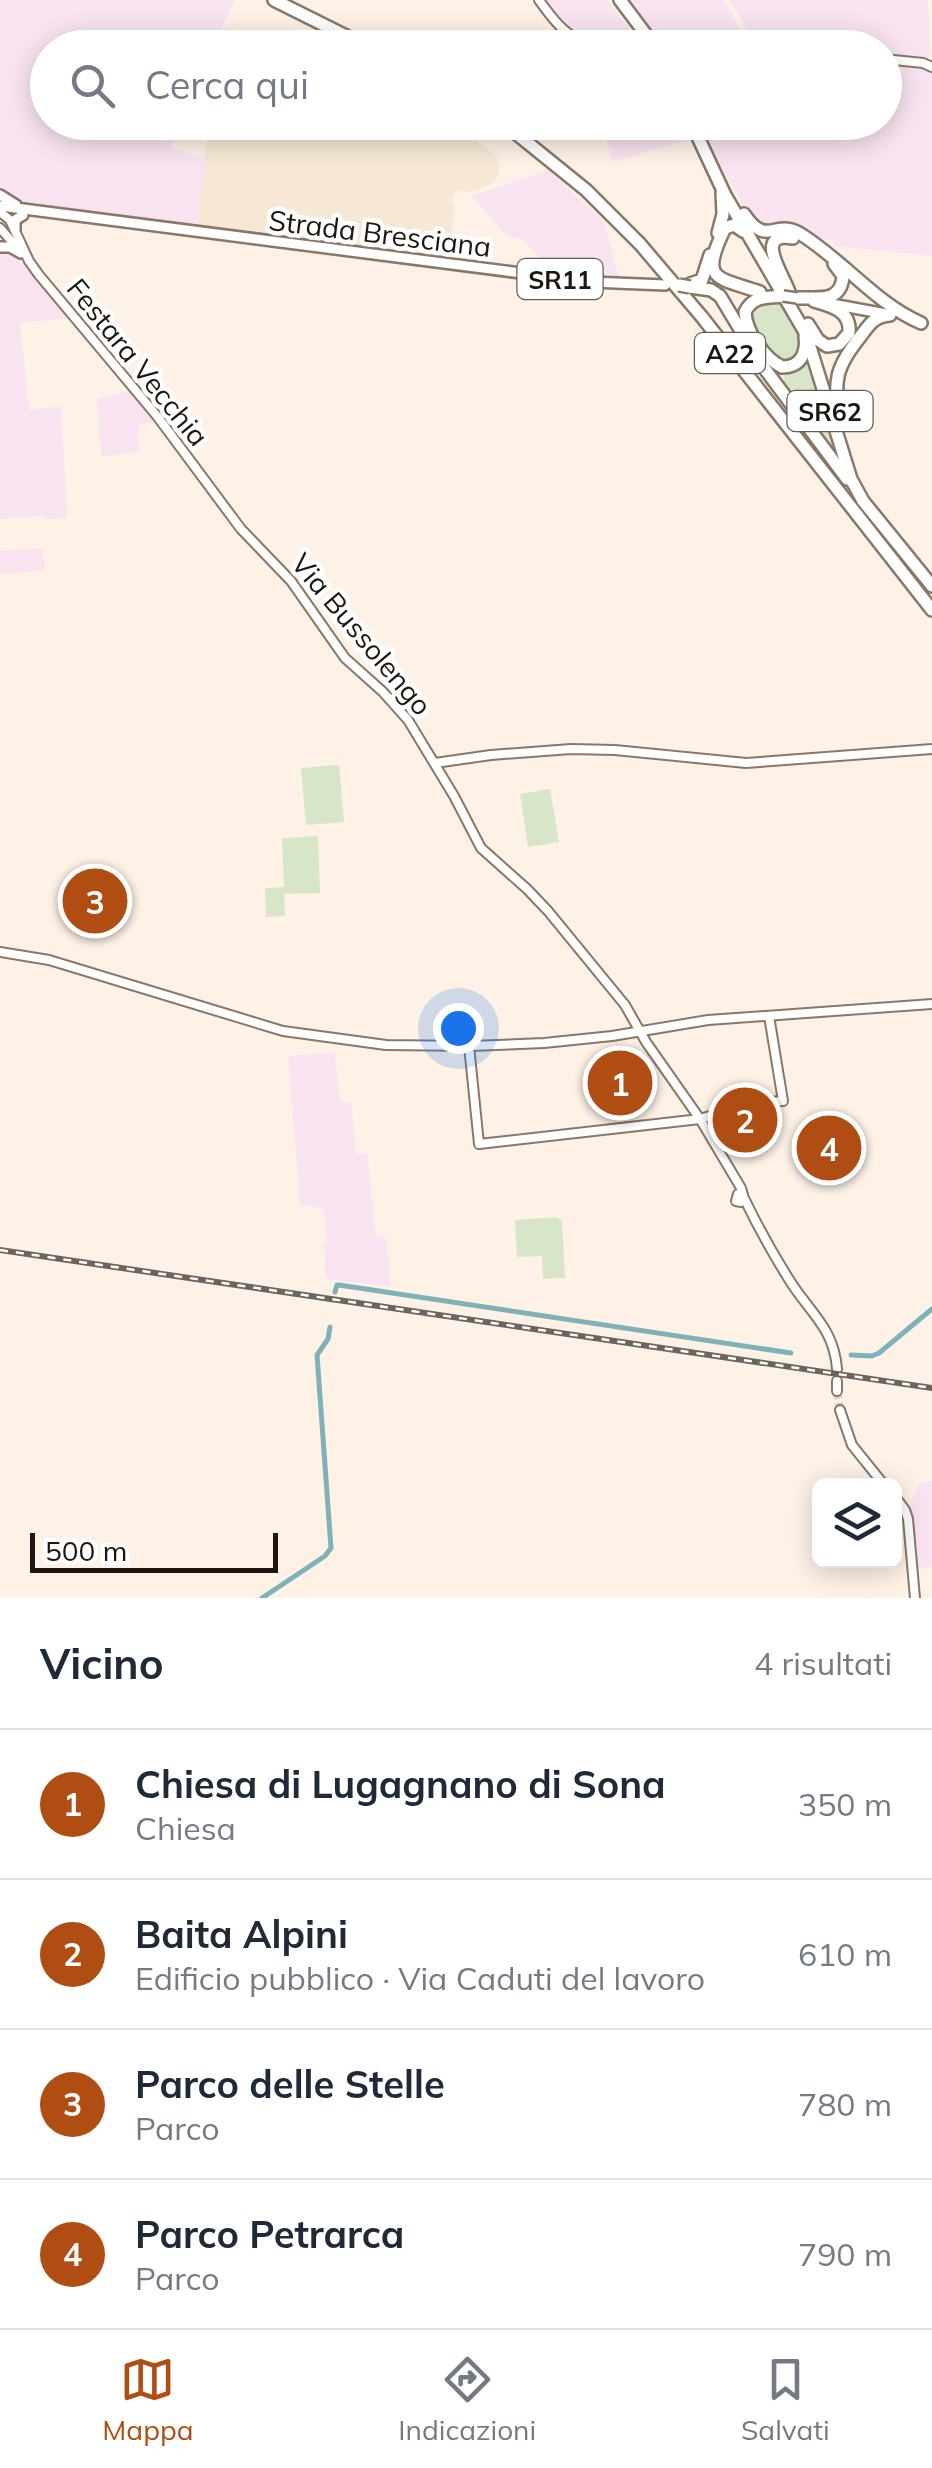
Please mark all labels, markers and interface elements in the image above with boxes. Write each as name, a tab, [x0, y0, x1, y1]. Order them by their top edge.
search box	[30, 30, 902, 140]
icon: search	[65, 58, 120, 113]
text: Cerca qui	[145, 61, 309, 109]
street label: Strada Bresciana	[267, 202, 493, 264]
road number: SR11	[518, 259, 602, 299]
street label: Festara Vecchia	[60, 271, 216, 453]
road number: A22	[695, 333, 765, 373]
road number: SR62	[788, 391, 872, 431]
street label: Via Bussolengo	[284, 546, 440, 722]
pin: 3	[62, 864, 128, 938]
your location	[433, 1003, 484, 1054]
pin: 1	[588, 1046, 652, 1120]
pin: 2	[712, 1082, 778, 1158]
pin: 4	[796, 1110, 862, 1186]
map controls	[812, 1478, 902, 1568]
button: layers	[812, 1478, 902, 1568]
scale bar	[30, 1528, 278, 1572]
text: 500 m	[45, 1533, 127, 1568]
text: Vicino	[40, 1637, 164, 1690]
text: 4 risultati	[754, 1643, 892, 1683]
text: Chiesa di Lugagnano di Sona	[135, 1760, 666, 1808]
text: 1	[63, 1784, 82, 1824]
text: 350 m	[798, 1784, 892, 1824]
text: Chiesa	[135, 1808, 236, 1848]
text: Baita Alpini	[135, 1910, 348, 1958]
text: 2	[63, 1934, 82, 1974]
text: 610 m	[798, 1934, 892, 1974]
text: Edificio pubblico · Via Caduti del lavoro	[135, 1958, 705, 1998]
text: Parco delle Stelle	[135, 2060, 445, 2108]
text: 3	[63, 2084, 82, 2124]
text: 780 m	[798, 2084, 892, 2124]
text: Parco	[135, 2108, 219, 2148]
text: Parco Petrarca	[135, 2210, 404, 2258]
text: 4	[63, 2234, 82, 2274]
text: 790 m	[798, 2234, 892, 2274]
text: Parco	[135, 2258, 219, 2298]
tab: Mappa	[102, 2352, 194, 2447]
tab: Indicazioni	[398, 2352, 536, 2447]
tab: Salvati	[741, 2352, 830, 2447]

